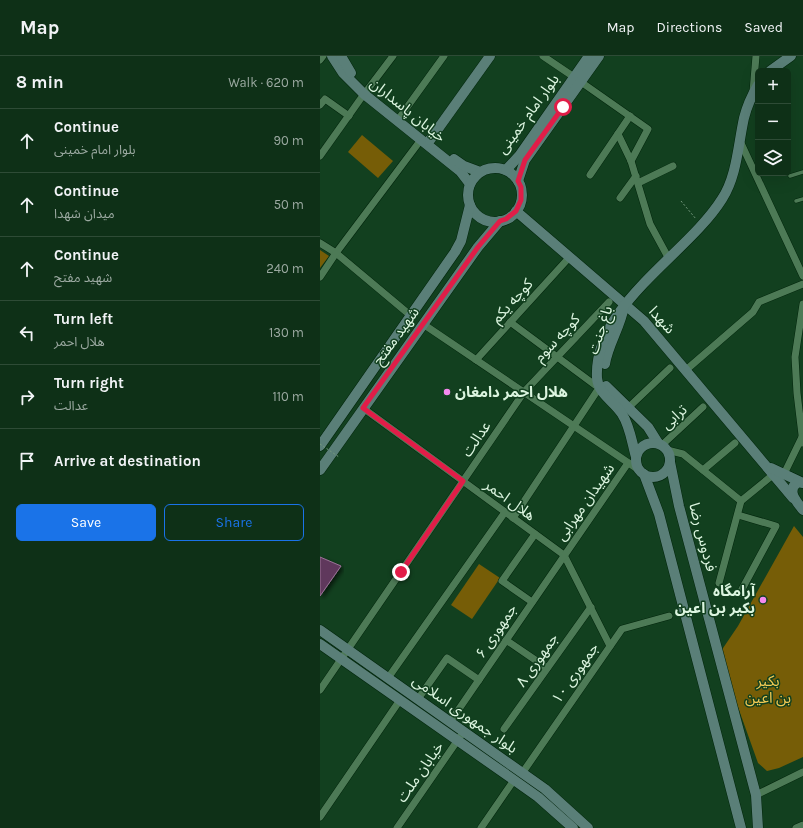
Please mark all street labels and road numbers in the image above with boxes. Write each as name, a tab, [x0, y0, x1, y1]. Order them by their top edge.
street label: بلوار امام خمینی	[493, 71, 565, 159]
street label: خیابان پاسداران	[366, 74, 450, 147]
street label: کوچه یکم	[487, 274, 539, 328]
street label: شهدا	[645, 302, 679, 338]
street label: شهید مفتح	[369, 303, 426, 370]
street label: باغ جنت	[584, 303, 619, 357]
street label: کوچه سوم	[530, 310, 586, 367]
street label: ترابی	[657, 401, 691, 433]
street label: عدالت	[458, 417, 495, 460]
street label: شهیدان مهرابی	[552, 460, 618, 544]
street label: هلال احمر	[480, 475, 539, 525]
street label: فردوس رضا	[685, 501, 721, 574]
street label: جمهوری ۶	[471, 600, 521, 661]
street label: جمهوری ۸	[512, 630, 562, 690]
street label: جمهوری ۱۰	[548, 639, 602, 707]
street label: بلوار جمهوری اسلامی	[409, 671, 521, 757]
street label: خیابان ملت	[393, 738, 447, 806]

